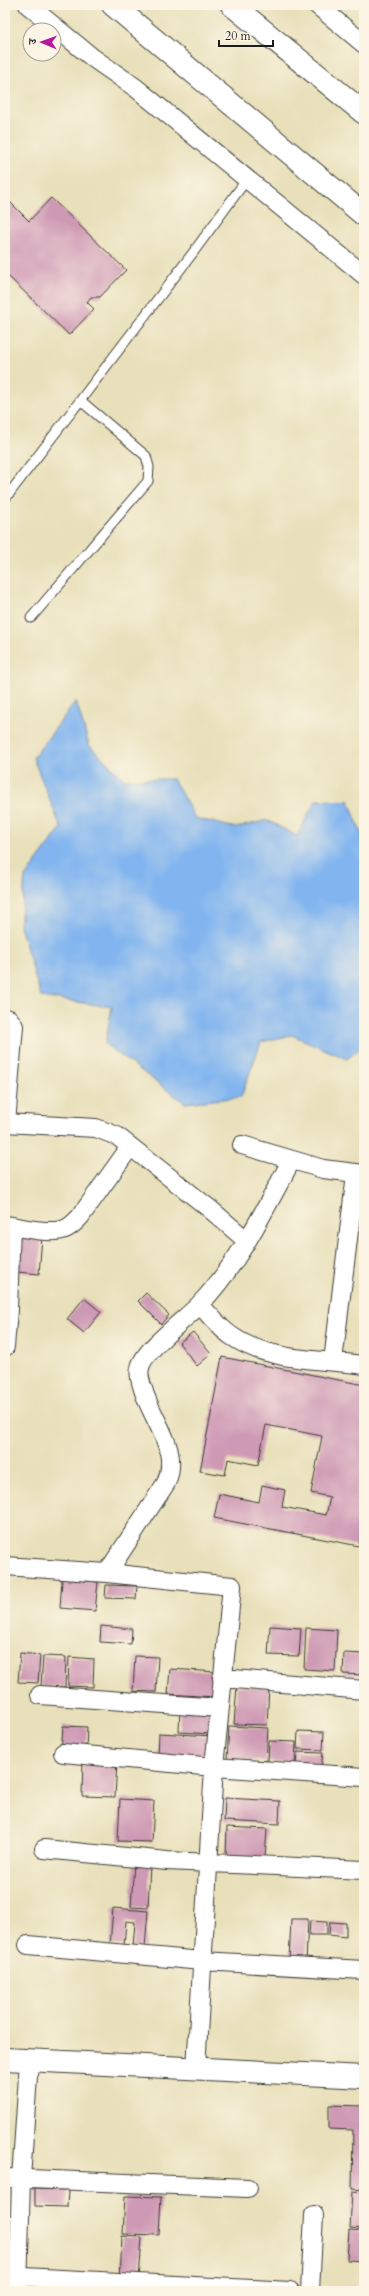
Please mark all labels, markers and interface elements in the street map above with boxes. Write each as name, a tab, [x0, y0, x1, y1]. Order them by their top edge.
north arrow	[22, 22, 62, 62]
scale bar	[219, 22, 273, 48]
text: 20 m	[225, 28, 252, 44]
text: उ	[25, 37, 40, 46]

